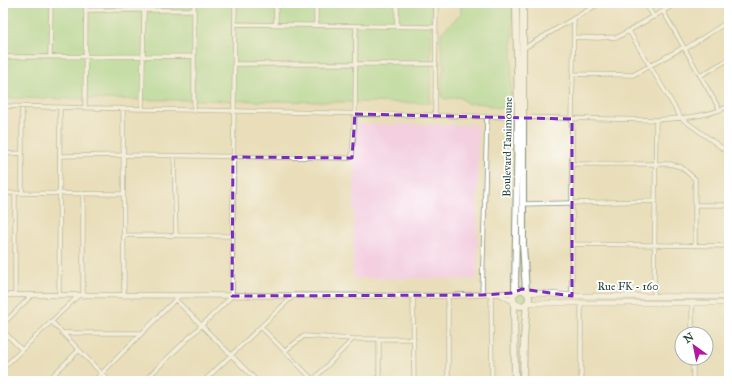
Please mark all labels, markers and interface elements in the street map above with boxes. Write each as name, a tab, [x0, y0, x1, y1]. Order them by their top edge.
street label: Boulevard Tanimoune	[500, 97, 515, 197]
street label: Rue FK - 160	[597, 280, 659, 293]
north arrow	[674, 326, 714, 366]
text: N	[681, 330, 697, 346]

